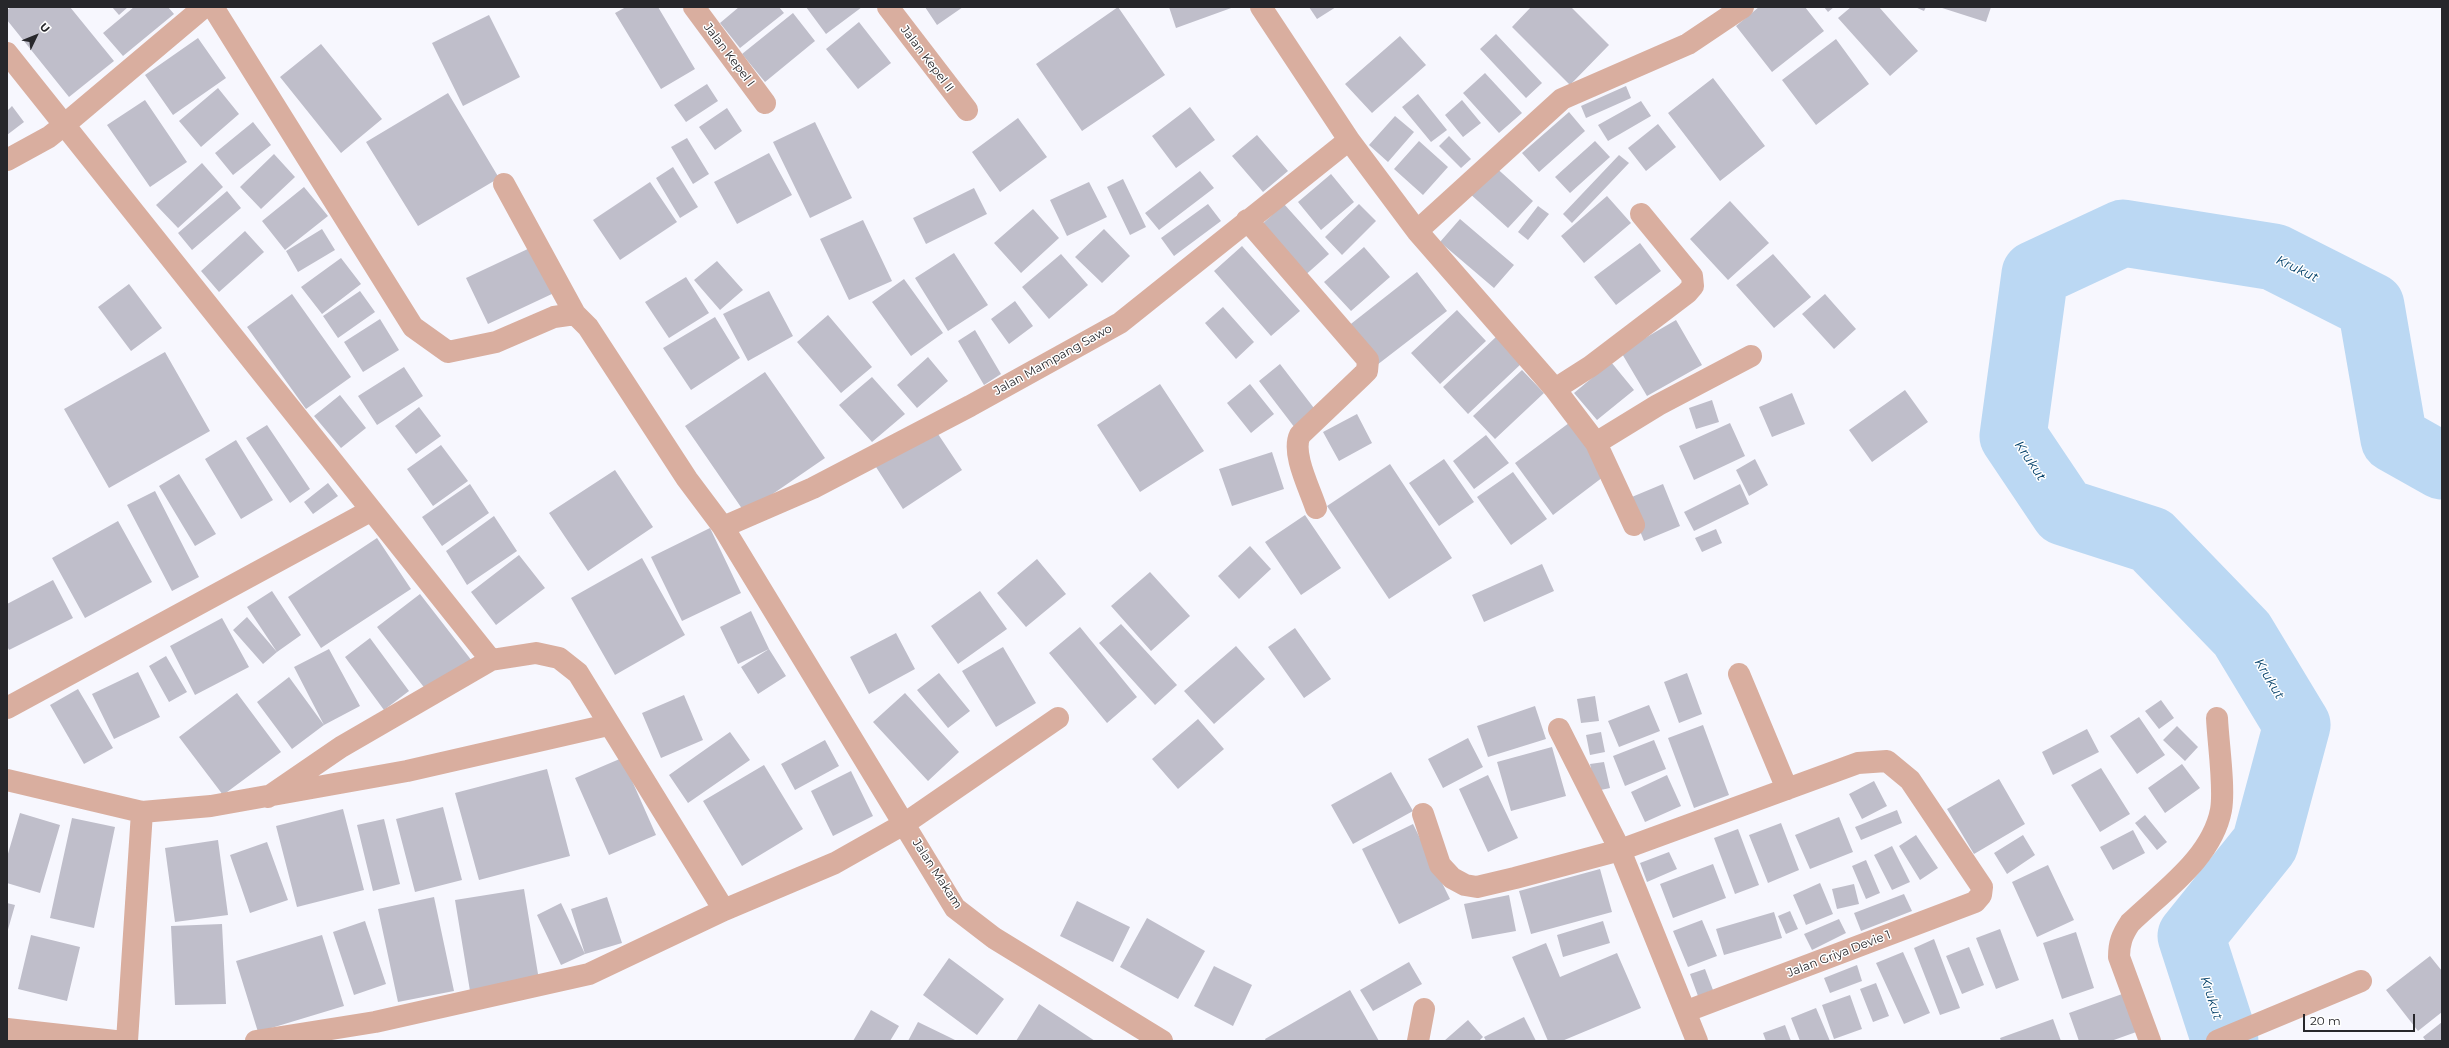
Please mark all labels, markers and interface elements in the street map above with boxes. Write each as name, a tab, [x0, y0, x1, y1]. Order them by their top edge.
north arrow	[16, 16, 56, 56]
text: U	[37, 20, 53, 36]
street label: Jalan Kepel I	[701, 21, 757, 89]
street label: Jalan Kepel II	[897, 23, 957, 95]
water label: Krukut	[2274, 252, 2320, 286]
street label: Jalan Mampang Sawo	[991, 322, 1115, 398]
water label: Krukut	[2011, 438, 2049, 484]
water label: Krukut	[2251, 656, 2287, 702]
street label: Jalan Makam	[909, 837, 965, 911]
street label: Jalan Griya Devie 1	[1785, 928, 1893, 980]
water label: Krukut	[2197, 974, 2225, 1022]
scale bar	[2305, 1006, 2417, 1032]
text: 20 m	[2310, 1013, 2341, 1028]

